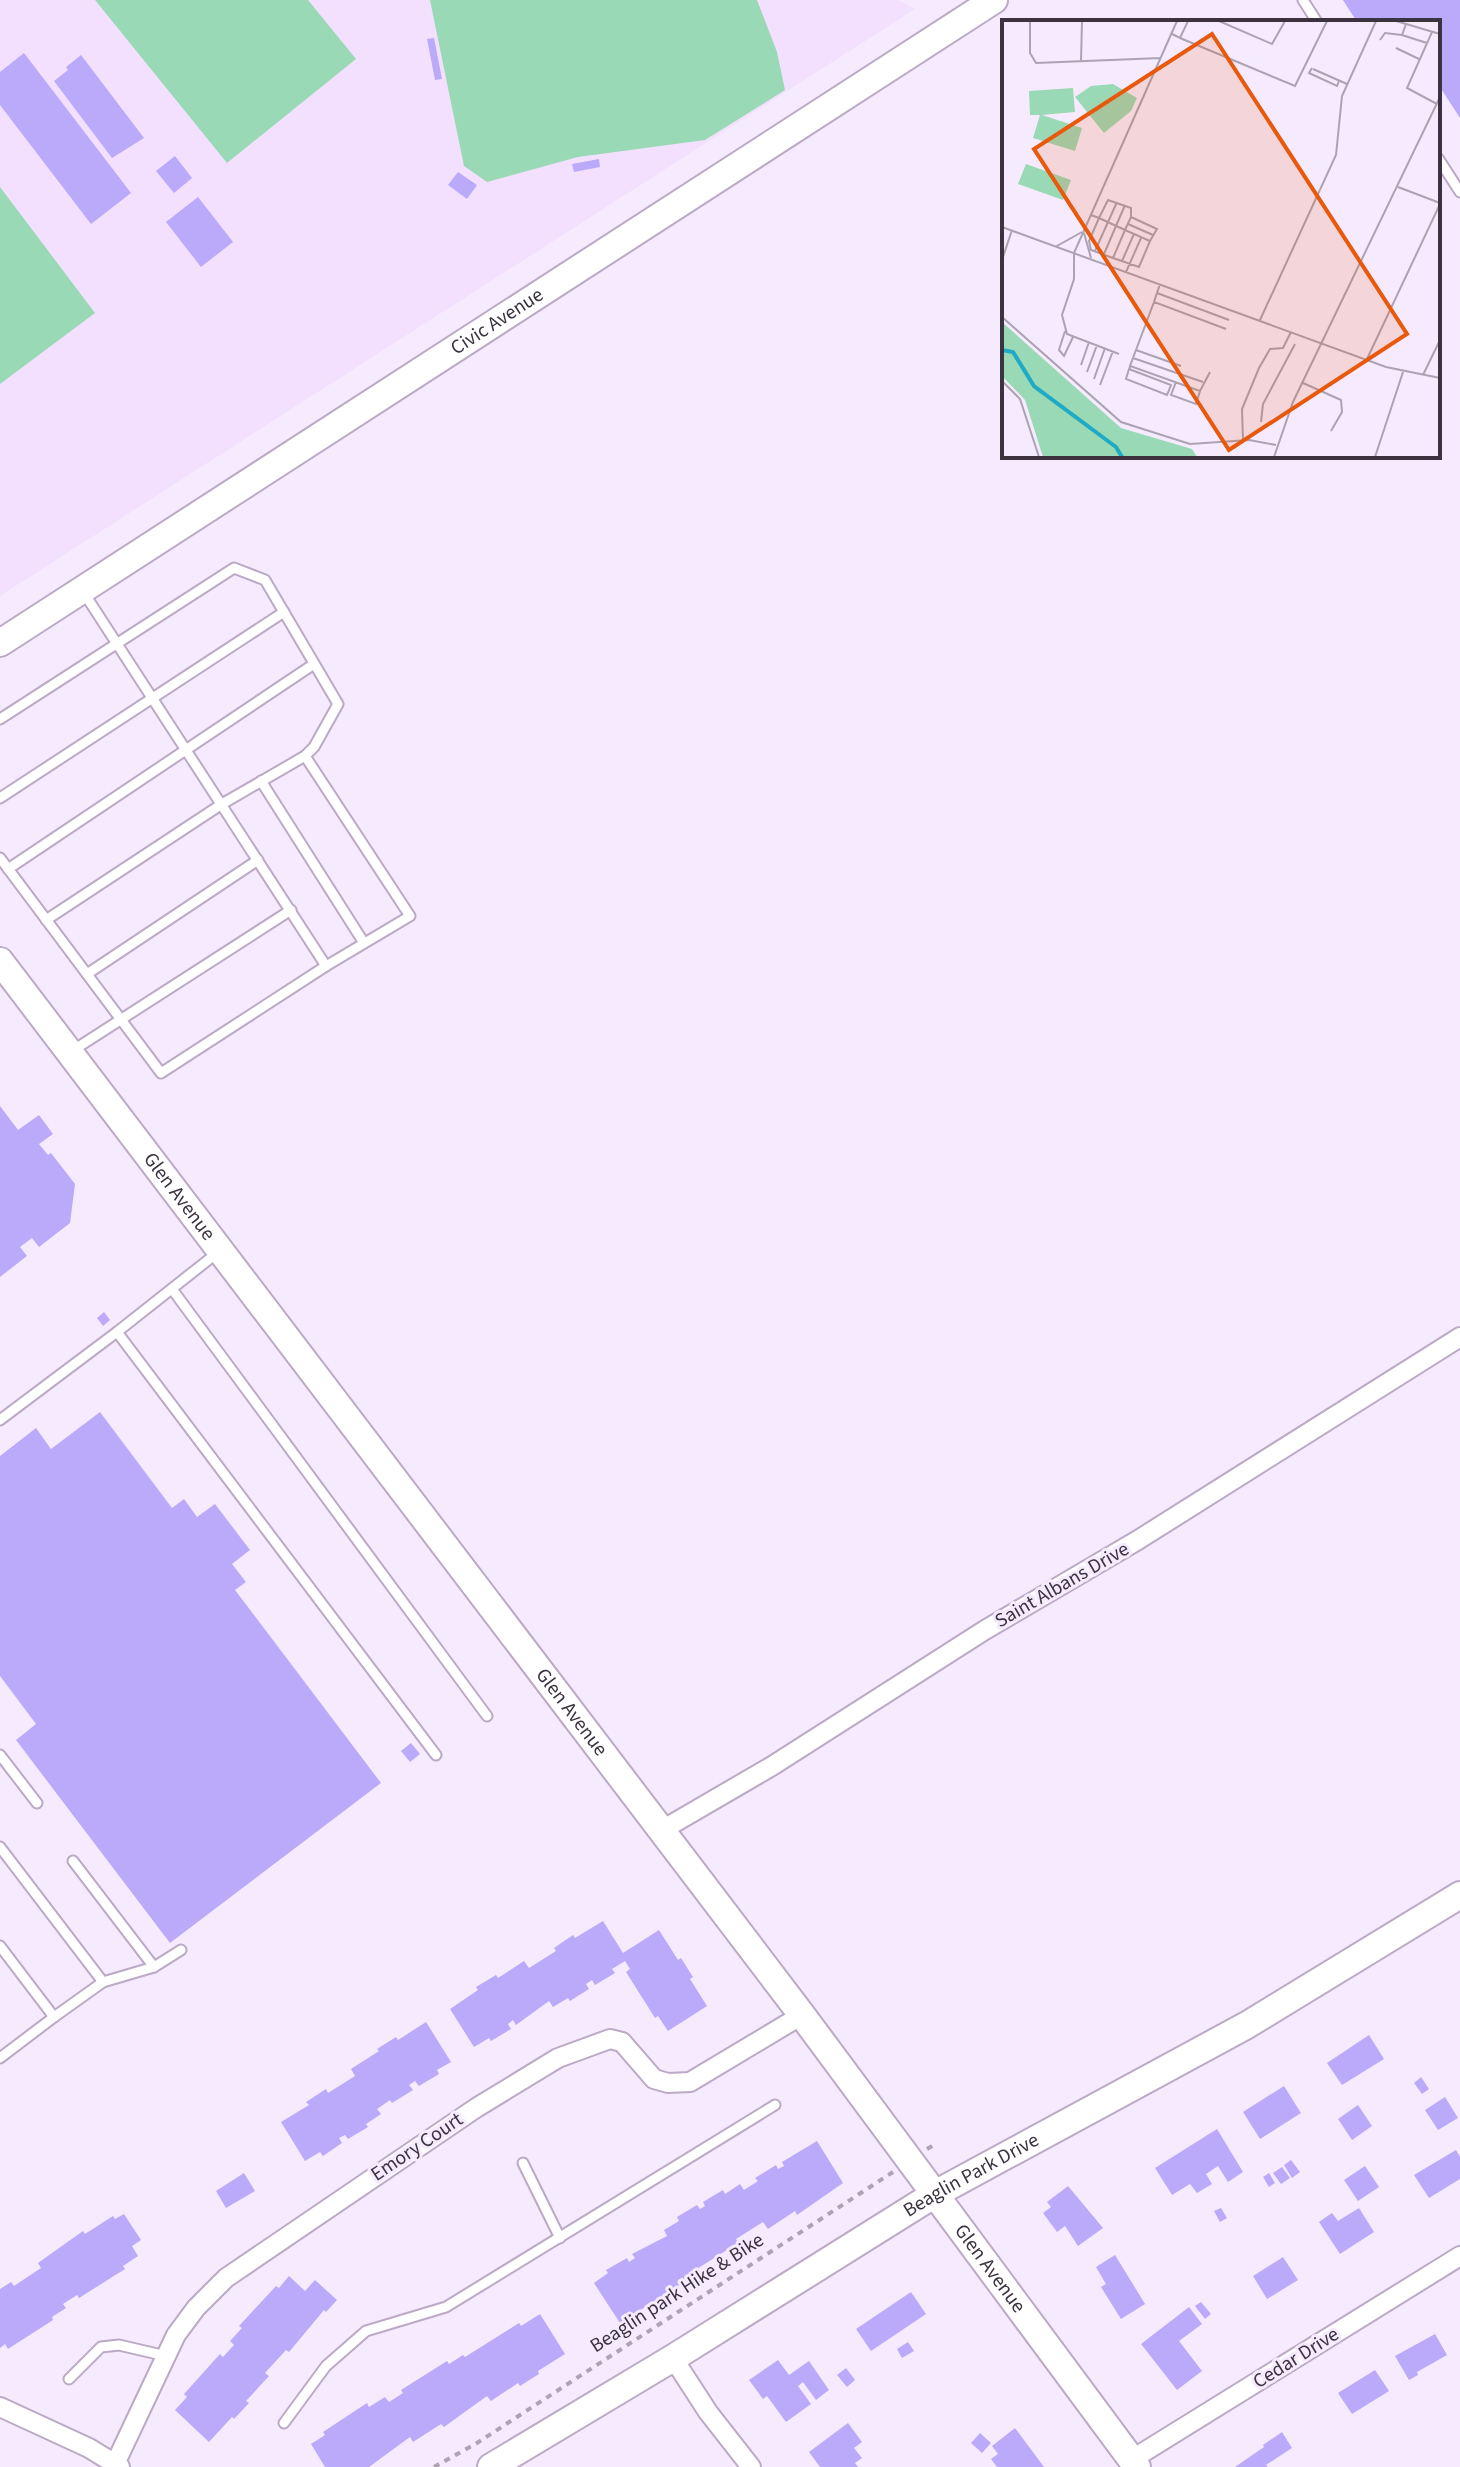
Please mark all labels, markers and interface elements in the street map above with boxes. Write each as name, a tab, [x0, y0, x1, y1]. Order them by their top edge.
inset map	[1002, 20, 1440, 458]
street label: Civic Avenue	[445, 281, 549, 362]
street label: Glen Avenue	[137, 1147, 222, 1246]
street label: Saint Albans Drive	[990, 1535, 1134, 1635]
street label: Glen Avenue	[529, 1662, 614, 1762]
street label: Emory Court	[365, 2106, 469, 2188]
street label: Beaglin Park Drive	[898, 2126, 1044, 2224]
street label: Glen Avenue	[948, 2218, 1032, 2319]
street label: Beaglin park Hike & Bike	[585, 2226, 769, 2360]
street label: Cedar Drive	[1248, 2320, 1345, 2396]

